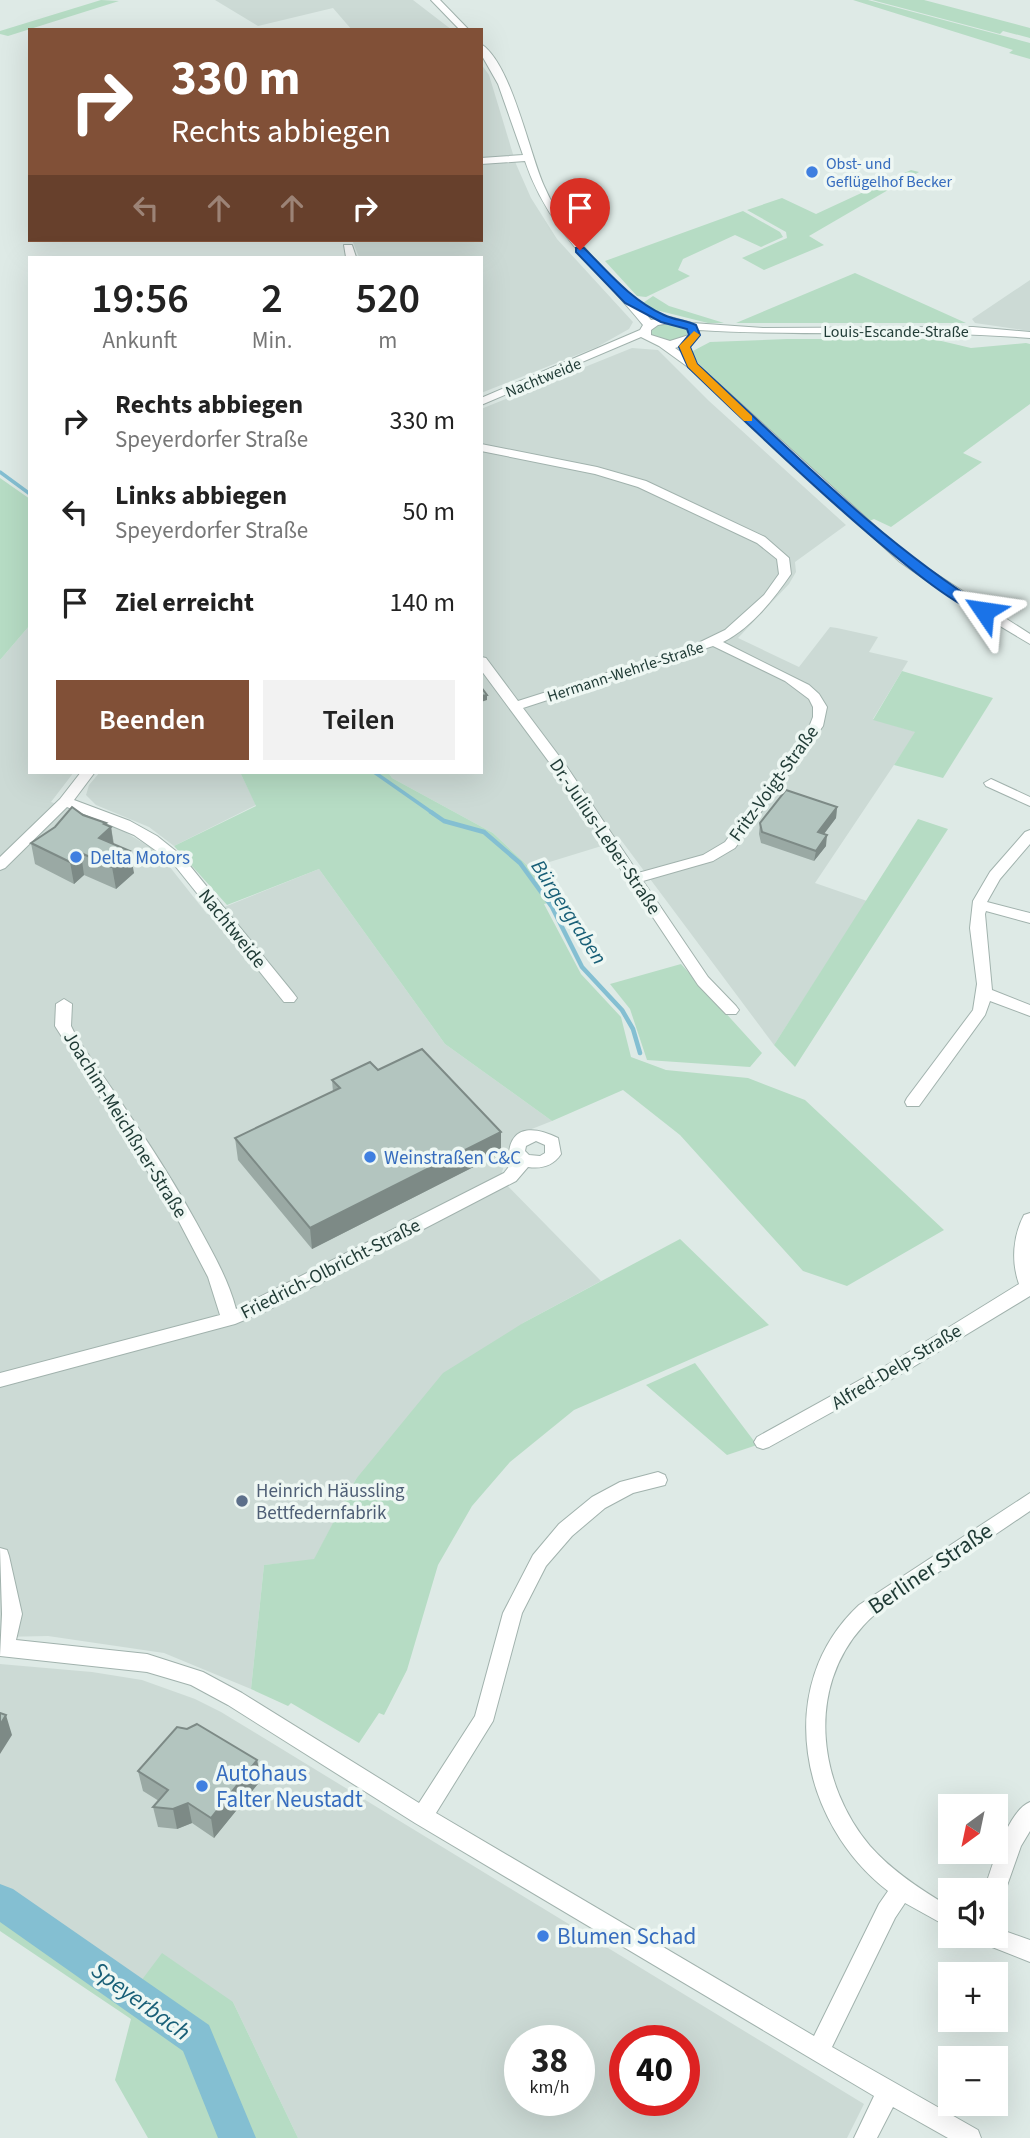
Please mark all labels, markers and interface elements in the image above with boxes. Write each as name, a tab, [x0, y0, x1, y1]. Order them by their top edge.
text: 330 m	[171, 44, 300, 114]
icon: right	[56, 56, 147, 147]
text: Rechts abbiegen	[171, 109, 391, 155]
place label: Obst- und Geflügelhof Becker	[826, 153, 953, 193]
marker: Obst- und Geflügelhof Becker	[804, 164, 820, 180]
pin	[550, 178, 610, 250]
icon: left	[127, 189, 165, 227]
icon: ahead	[200, 189, 238, 227]
icon: ahead	[273, 189, 311, 227]
icon: right	[346, 189, 384, 227]
icon: arrive	[561, 189, 599, 227]
text: 19:56	[91, 269, 189, 329]
text: 2	[261, 269, 283, 329]
text: 520	[355, 269, 420, 329]
street label: Louis-Escande-Straße	[823, 321, 969, 343]
text: Ankunft	[102, 324, 177, 357]
text: Min.	[252, 324, 292, 357]
text: m	[378, 324, 397, 357]
street label: Nachtweide	[502, 353, 585, 403]
text: Rechts abbiegen	[115, 386, 303, 423]
icon: right	[56, 402, 94, 440]
text: 330 m	[389, 402, 455, 439]
text: Speyerdorfer Straße	[115, 423, 308, 456]
text: Links abbiegen	[115, 477, 287, 514]
icon: left	[56, 493, 94, 531]
text: 50 m	[402, 493, 455, 530]
text: Speyerdorfer Straße	[115, 514, 308, 547]
position arrow	[947, 574, 1021, 648]
icon: arrive	[56, 584, 94, 622]
text: Ziel erreicht	[115, 584, 254, 621]
text: 140 m	[389, 584, 455, 621]
street label: Hermann-Wehrle-Straße	[544, 636, 706, 708]
button: Beenden	[56, 680, 249, 760]
button: Teilen	[263, 680, 455, 760]
street label: Fritz-Voigt-Straße	[723, 720, 826, 848]
street label: Dr.-Julius-Leber-Straße	[542, 753, 667, 920]
place label: Delta Motors	[90, 845, 190, 872]
marker: Delta Motors	[68, 849, 84, 865]
water label: Bürgergraben	[524, 854, 614, 970]
street label: Nachtweide	[191, 884, 272, 974]
street label: Joachim-Meichßner-Straße	[56, 1026, 193, 1223]
place label: Weinstraßen C&C	[384, 1145, 521, 1172]
marker: Weinstraßen C&C	[362, 1149, 378, 1165]
street label: Friedrich-Olbricht-Straße	[236, 1212, 425, 1326]
street label: Alfred-Delp-Straße	[827, 1318, 967, 1417]
place label: Heinrich Häussling Bettfedernfabrik	[256, 1478, 405, 1527]
marker: Heinrich Häussling Bettfedernfabrik	[234, 1493, 250, 1509]
street label: Berliner Straße	[861, 1514, 999, 1622]
place label: Autohaus Falter Neustadt	[216, 1757, 363, 1816]
marker: Autohaus Falter Neustadt	[194, 1778, 210, 1794]
north arrow	[938, 1794, 1008, 1864]
map controls	[938, 1794, 1008, 2116]
button: sound	[938, 1878, 1008, 1948]
place label: Blumen Schad	[557, 1920, 696, 1953]
marker: Blumen Schad	[535, 1928, 551, 1944]
water label: Speyerbach	[84, 1953, 198, 2049]
button: +	[938, 1962, 1008, 2032]
speed limit sign: 40	[609, 2025, 700, 2116]
text: 38	[531, 2036, 568, 2086]
button: −	[938, 2046, 1008, 2116]
text: km/h	[530, 2075, 569, 2100]

